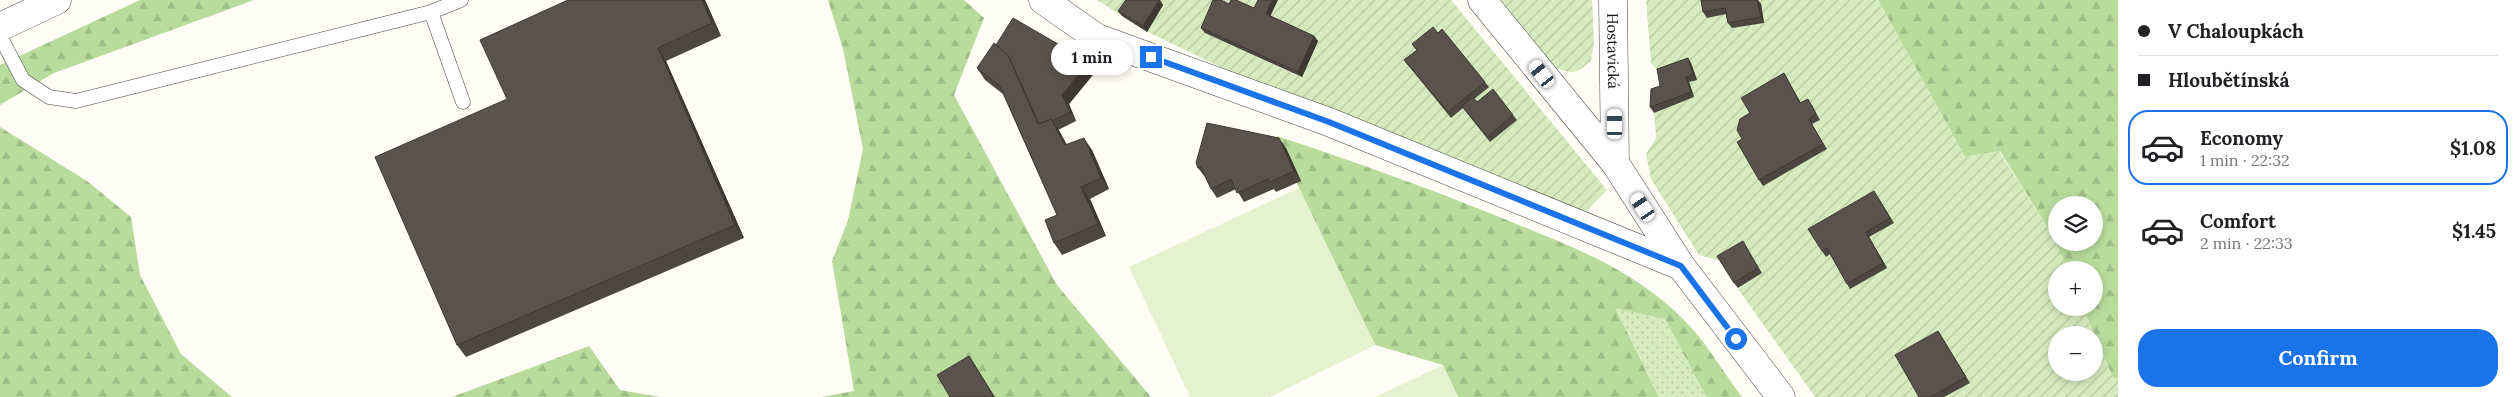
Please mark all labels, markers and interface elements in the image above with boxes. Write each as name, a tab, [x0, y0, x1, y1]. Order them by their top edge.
street label: Hostavická	[1604, 13, 1624, 89]
text: V Chaloupkách	[2168, 19, 2304, 43]
callout: 1 min	[1051, 40, 1134, 74]
route end	[1140, 46, 1162, 68]
text: 1 min	[1072, 47, 1112, 67]
car	[1526, 58, 1557, 90]
text: Hloubětínská	[2168, 68, 2289, 92]
car	[1607, 109, 1622, 139]
icon: car	[2140, 125, 2185, 170]
text: Economy	[2200, 126, 2283, 150]
text: $1.08	[2450, 136, 2496, 160]
text: 1 min · 22:32	[2200, 150, 2290, 170]
car	[1628, 190, 1657, 224]
map controls	[2048, 196, 2103, 381]
button: layers	[2048, 196, 2103, 251]
icon: car	[2140, 208, 2185, 253]
text: Comfort	[2200, 209, 2276, 233]
text: $1.45	[2452, 219, 2496, 243]
text: 2 min · 22:33	[2200, 233, 2293, 253]
button: +	[2048, 261, 2103, 316]
button: −	[2048, 326, 2103, 381]
route start	[1725, 328, 1747, 350]
button: Confirm	[2138, 329, 2498, 387]

